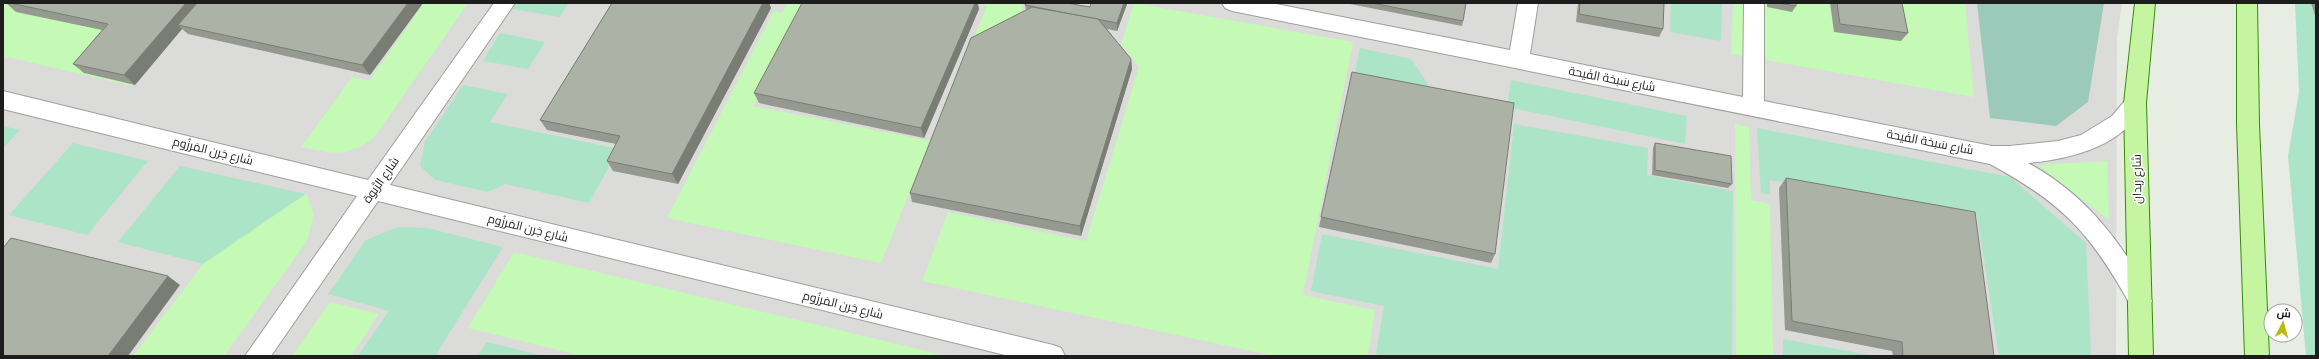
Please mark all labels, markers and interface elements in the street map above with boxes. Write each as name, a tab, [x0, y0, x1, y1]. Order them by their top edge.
street label: شارع سَبخة الفَيحة	[1567, 63, 1657, 95]
street label: شارع سَبخة الفَيحة	[1885, 126, 1975, 158]
street label: شارع جَرن المَرزُوم	[171, 133, 255, 169]
street label: شارع الرَّبوة	[359, 154, 403, 206]
street label: شارع ربدان	[2129, 154, 2145, 204]
street label: شارع جَرن المَرزُوم	[486, 210, 570, 246]
street label: شارع جَرن المَرزُوم	[801, 287, 885, 323]
north arrow	[2263, 303, 2303, 343]
text: ش	[2276, 305, 2292, 321]

